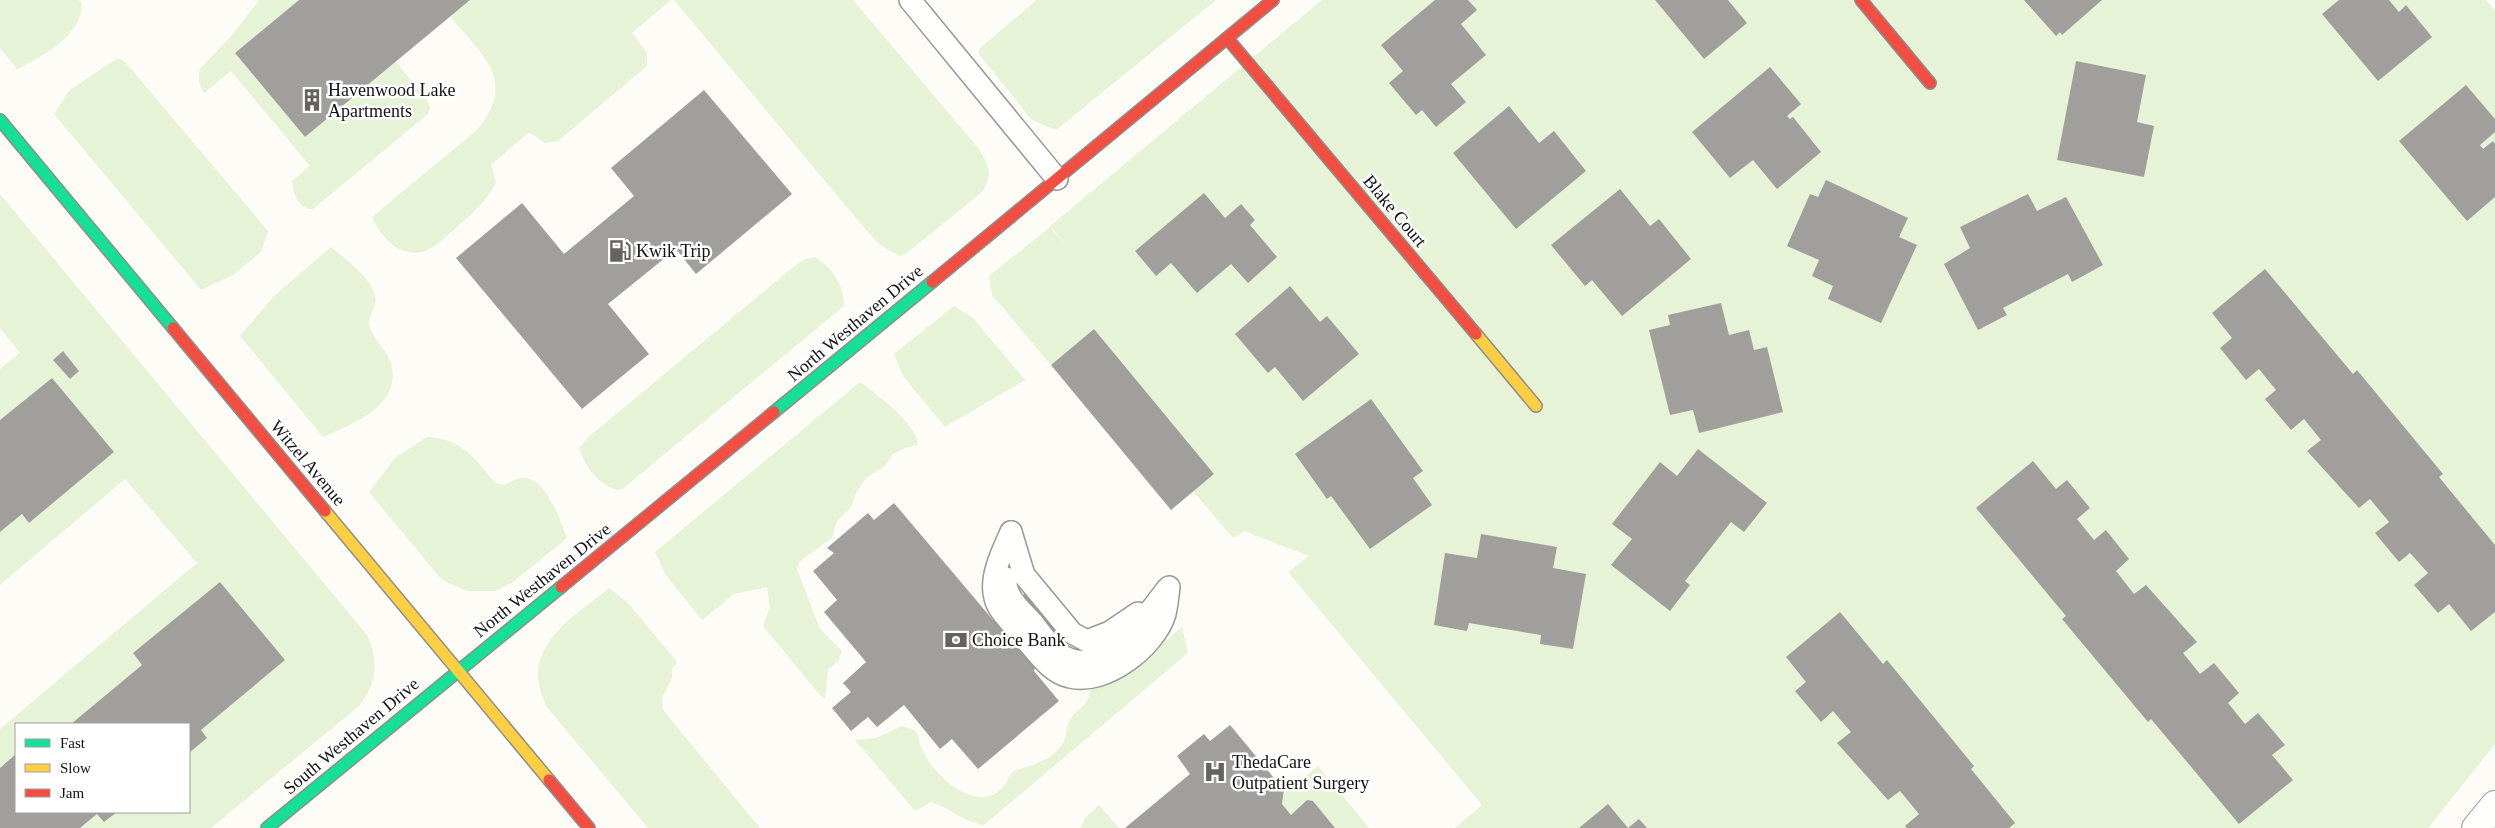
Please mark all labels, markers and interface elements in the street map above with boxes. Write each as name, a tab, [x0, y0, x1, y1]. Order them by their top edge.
place label: Havenwood Lake Apartments	[328, 80, 455, 121]
building icon: Havenwood Lake Apartments	[299, 87, 325, 113]
street label: Blake Court	[1359, 171, 1431, 251]
fuel station icon: Kwik Trip	[607, 238, 633, 264]
place label: Kwik Trip	[636, 241, 711, 261]
street label: North Westhaven Drive	[783, 261, 927, 385]
street label: Witzel Avenue	[266, 416, 350, 510]
street label: North Westhaven Drive	[470, 519, 614, 641]
bank icon: Choice Bank	[943, 627, 969, 653]
place label: Choice Bank	[972, 630, 1065, 650]
street label: South Westhaven Drive	[279, 674, 423, 798]
legend	[15, 723, 190, 813]
text: Fast	[60, 735, 86, 751]
place label: ThedaCare Outpatient Surgery	[1232, 752, 1369, 793]
hospital icon: ThedaCare Outpatient Surgery	[1202, 759, 1228, 785]
text: Slow	[60, 760, 91, 776]
text: Jam	[60, 785, 84, 801]

